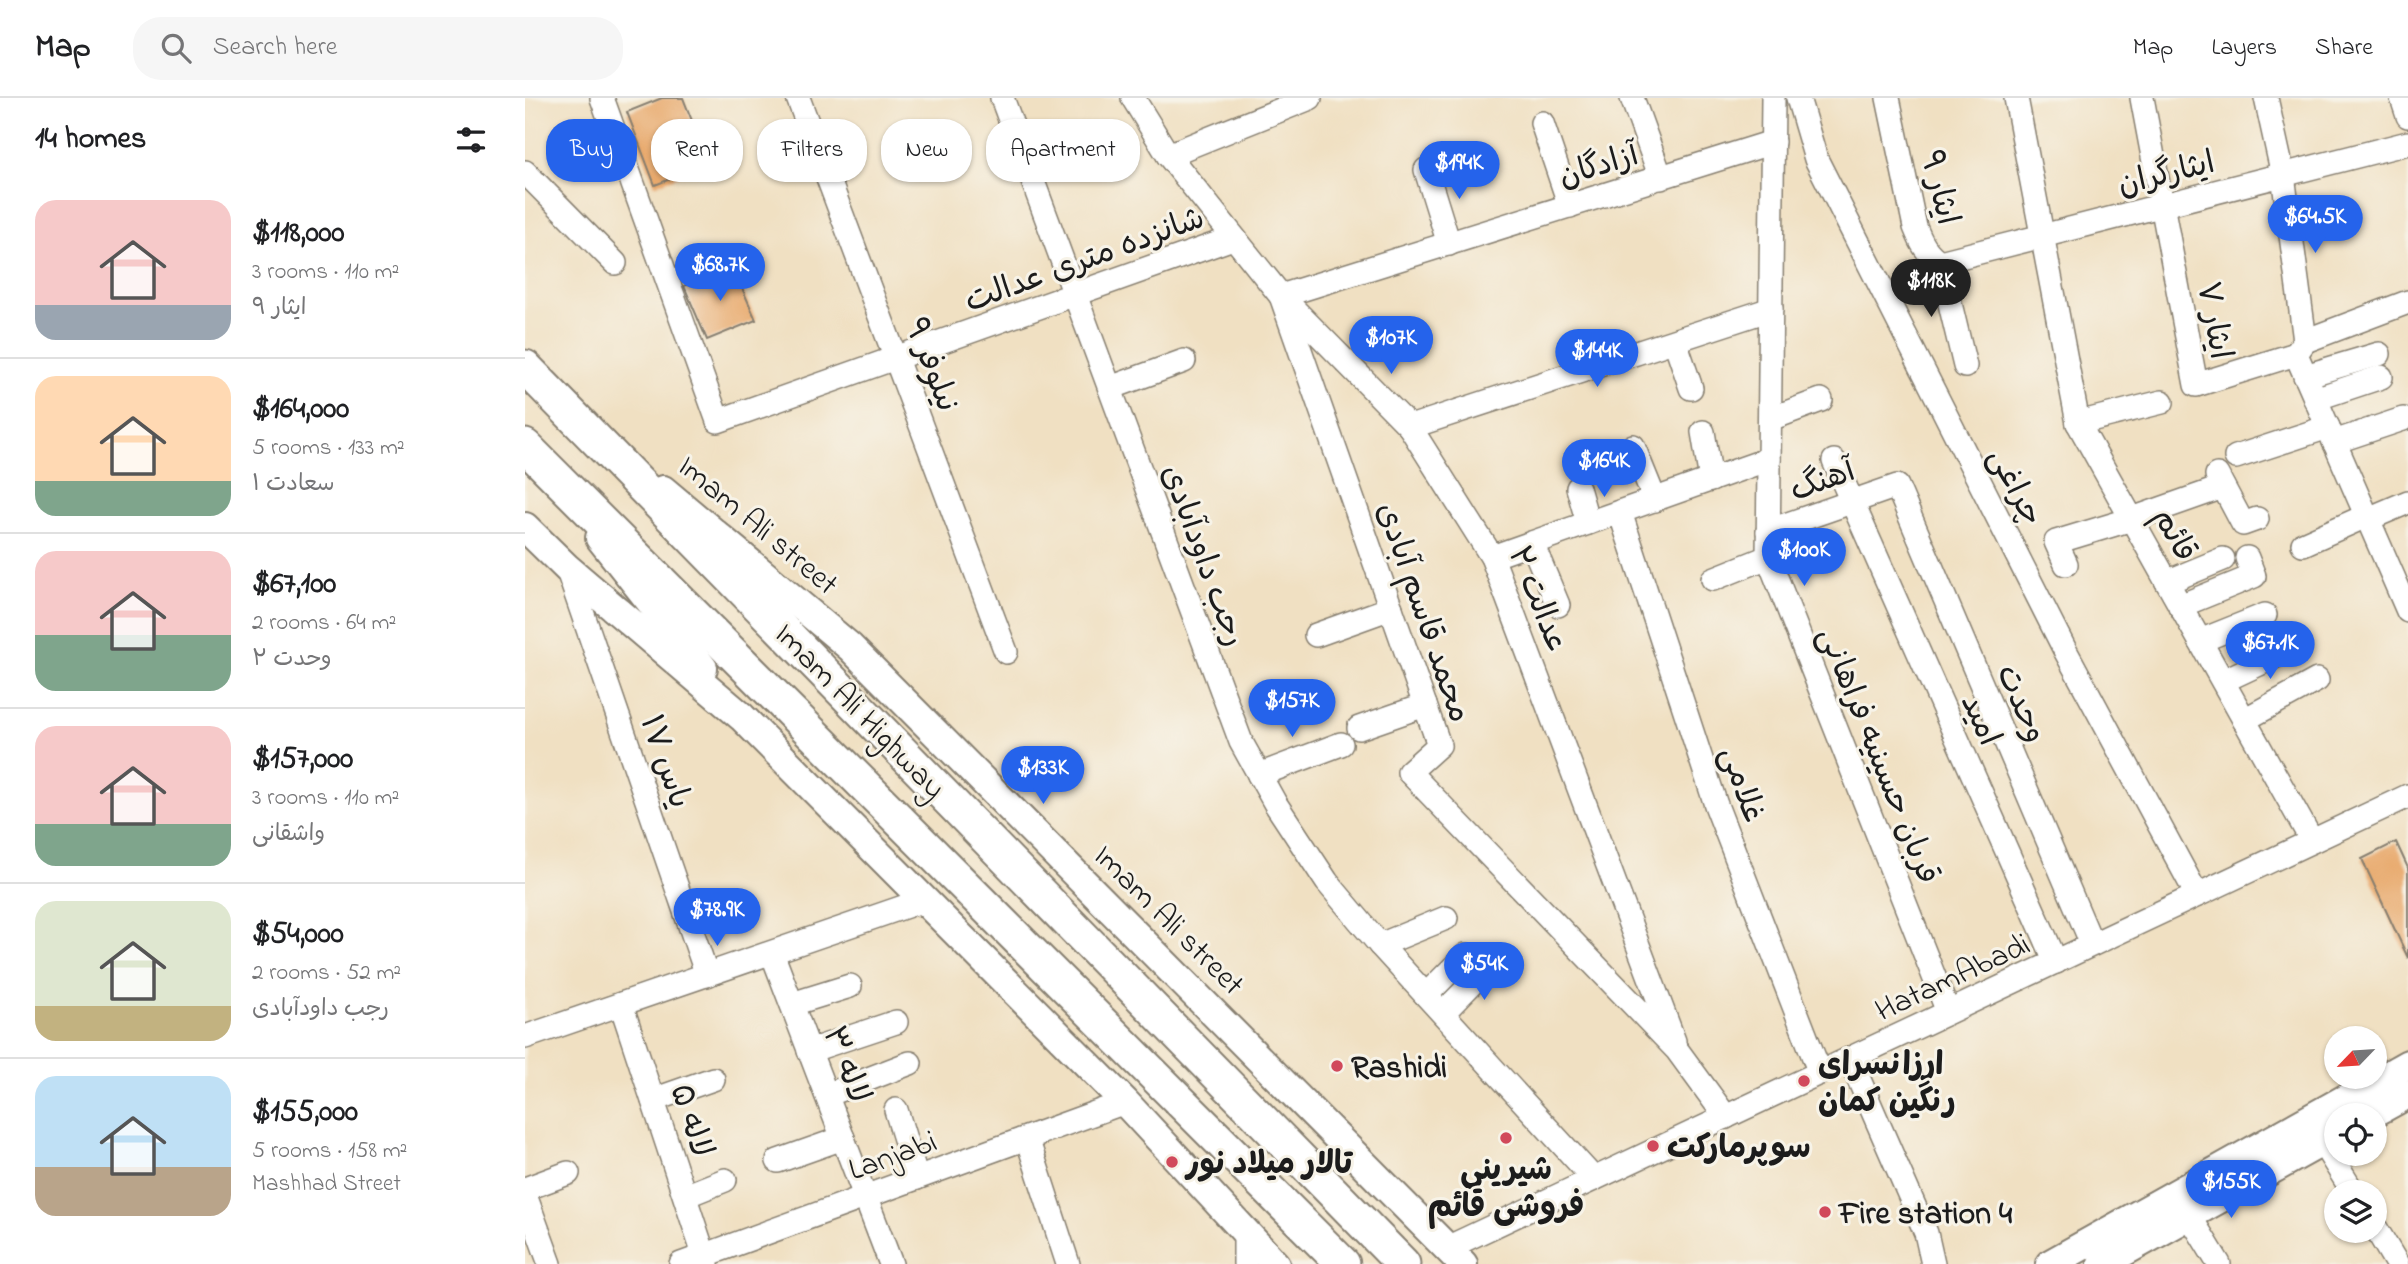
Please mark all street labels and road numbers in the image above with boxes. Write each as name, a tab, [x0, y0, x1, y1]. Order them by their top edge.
street label: آزادگان	[1553, 133, 1646, 202]
street label: ایثارگران	[2113, 141, 2220, 210]
street label: ایثار ۹	[1906, 145, 1970, 230]
street label: شانزده متری عدالت	[959, 196, 1212, 326]
street label: ایثار ۷	[2183, 278, 2242, 363]
street label: نیلوفر ۹	[890, 311, 969, 419]
street label: چراغی	[1974, 440, 2054, 535]
street label: Imam Ali street	[666, 445, 848, 608]
street label: آهنگ	[1784, 448, 1863, 516]
street label: رجب داودآبادی	[1147, 459, 1256, 654]
street label: محمد قاسم آبادی	[1362, 497, 1481, 730]
street label: قائم	[2139, 500, 2207, 571]
street label: عدالت ۲	[1494, 540, 1580, 661]
street label: Imam Ali Highway	[762, 613, 955, 812]
street label: قربان حسینیه فراهانی	[1804, 621, 1950, 892]
street label: وحدت	[1982, 658, 2057, 751]
street label: امید	[1947, 687, 2011, 754]
street label: یاس ۱۷	[626, 709, 702, 815]
street label: غلامی	[1706, 741, 1776, 830]
street label: Imam Ali street	[1081, 835, 1254, 1008]
street label: HatamAbadi	[1868, 923, 2039, 1036]
street label: لاله ۳	[809, 1020, 881, 1111]
street label: لاله ۵	[656, 1078, 724, 1164]
street label: Lanjabi	[842, 1120, 944, 1195]

